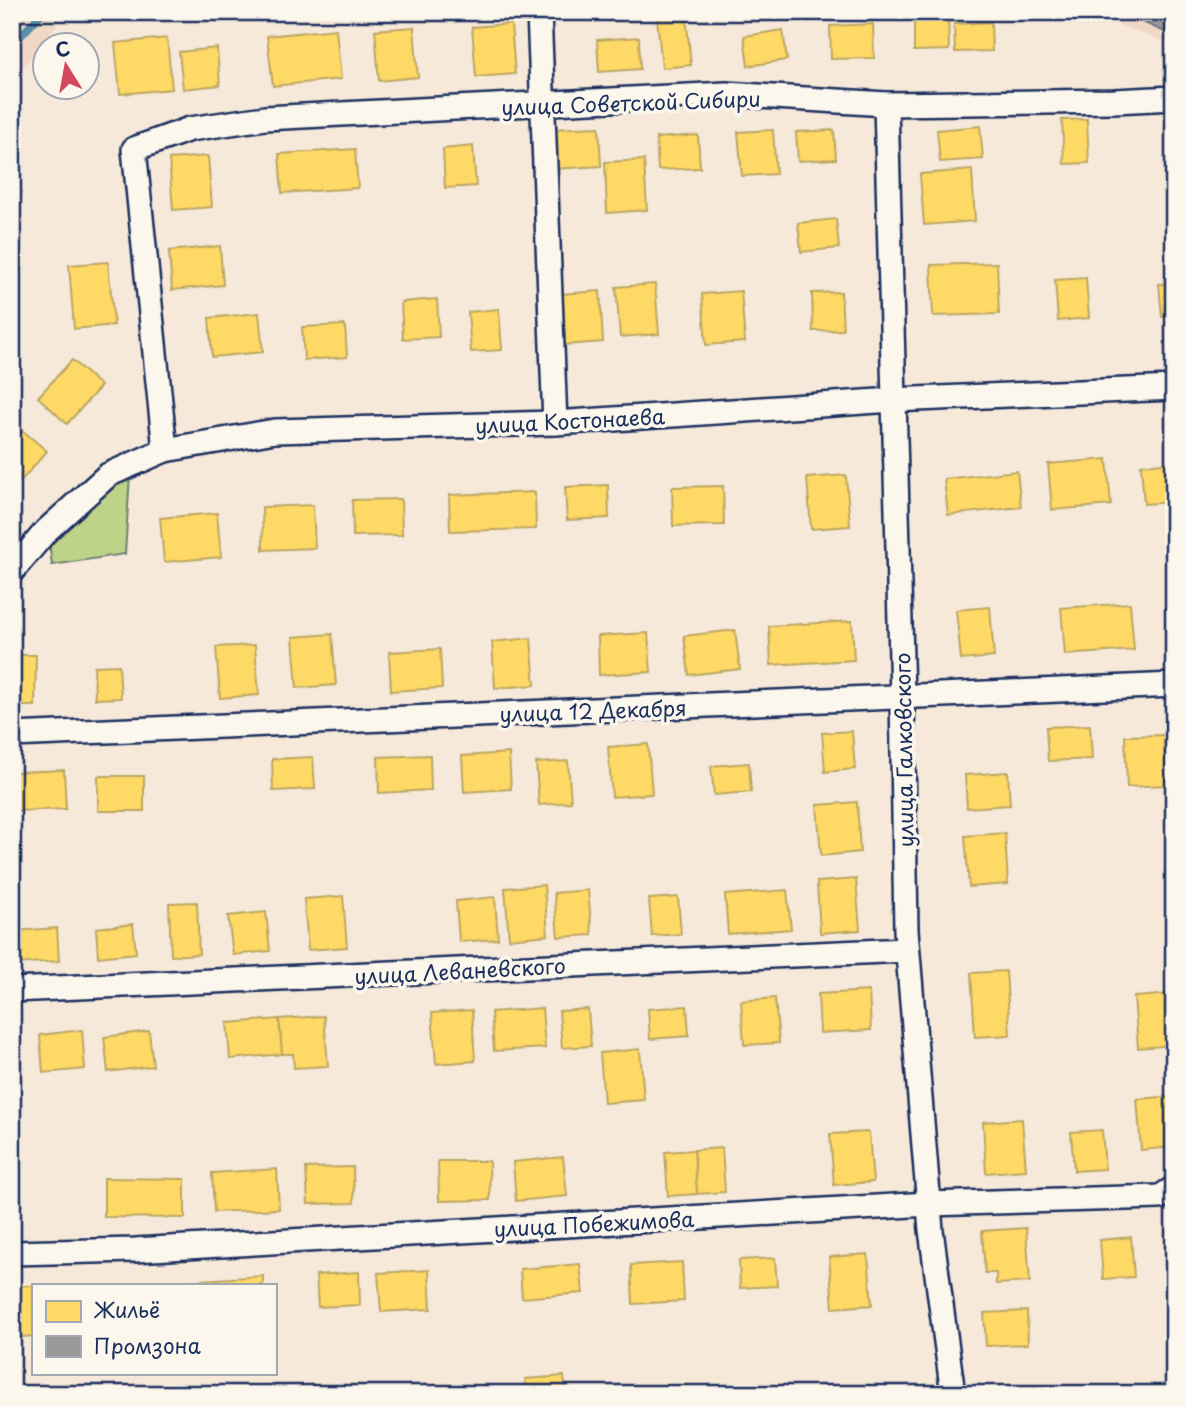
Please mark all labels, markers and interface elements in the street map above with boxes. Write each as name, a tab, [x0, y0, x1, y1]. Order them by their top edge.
north arrow	[32, 32, 102, 102]
text: С	[53, 33, 72, 63]
street label: улица Советской Сибири	[501, 81, 761, 123]
street label: улица Костонаева	[474, 399, 666, 441]
street label: улица Галковского	[885, 652, 921, 848]
street label: улица 12 Декабря	[499, 691, 687, 729]
street label: улица Леваневского	[354, 948, 566, 992]
street label: улица Побежимова	[493, 1202, 695, 1244]
legend	[32, 1284, 276, 1374]
text: Жильё	[93, 1293, 160, 1325]
text: Промзона	[94, 1329, 201, 1361]

